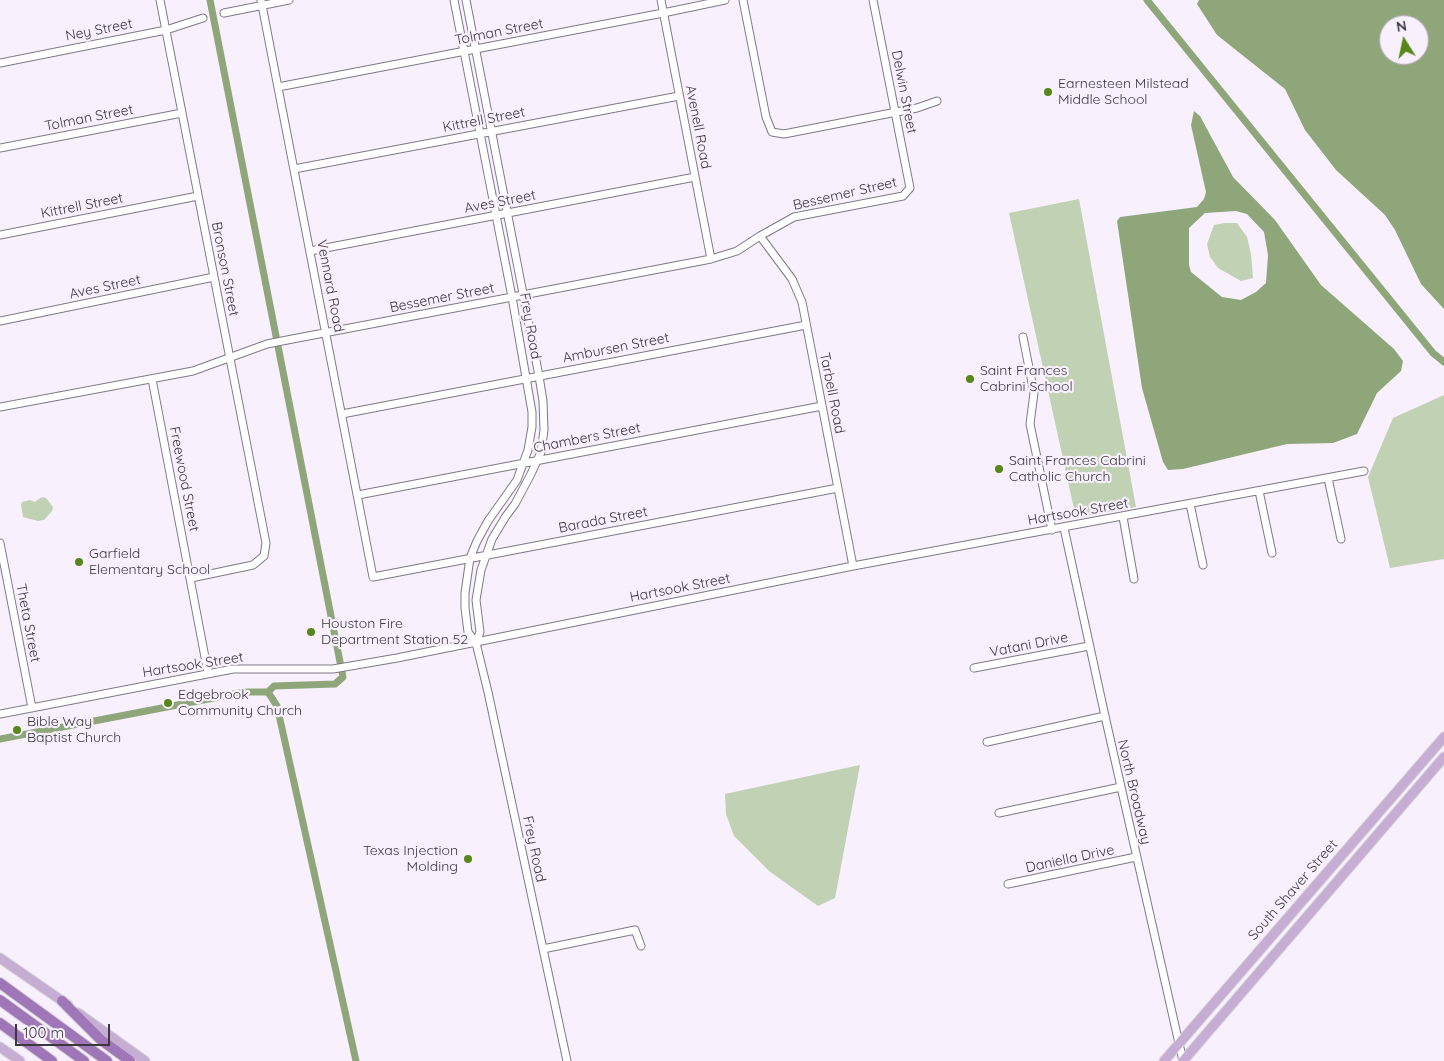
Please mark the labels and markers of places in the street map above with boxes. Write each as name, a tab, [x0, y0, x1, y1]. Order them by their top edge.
place label: Earnesteen Milstead Middle School	[1058, 76, 1189, 108]
marker: Earnesteen Milstead Middle School	[1042, 86, 1054, 98]
place label: Saint Frances Cabrini School	[980, 363, 1073, 396]
marker: Saint Frances Cabrini School	[964, 373, 976, 385]
place label: Saint Frances Cabrini Catholic Church	[1009, 453, 1146, 486]
marker: Saint Frances Cabrini Catholic Church	[993, 463, 1005, 475]
place label: Garfield Elementary School	[89, 546, 210, 578]
marker: Garfield Elementary School	[73, 556, 85, 568]
place label: Houston Fire Department Station 52	[321, 616, 468, 648]
marker: Houston Fire Department Station 52	[305, 626, 317, 638]
place label: Edgebrook Community Church	[178, 687, 302, 720]
marker: Edgebrook Community Church	[162, 697, 174, 709]
place label: Bible Way Baptist Church	[27, 714, 121, 746]
marker: Bible Way Baptist Church	[11, 724, 23, 736]
place label: Texas Injection Molding	[363, 843, 458, 876]
marker: Texas Injection Molding	[462, 853, 474, 865]

